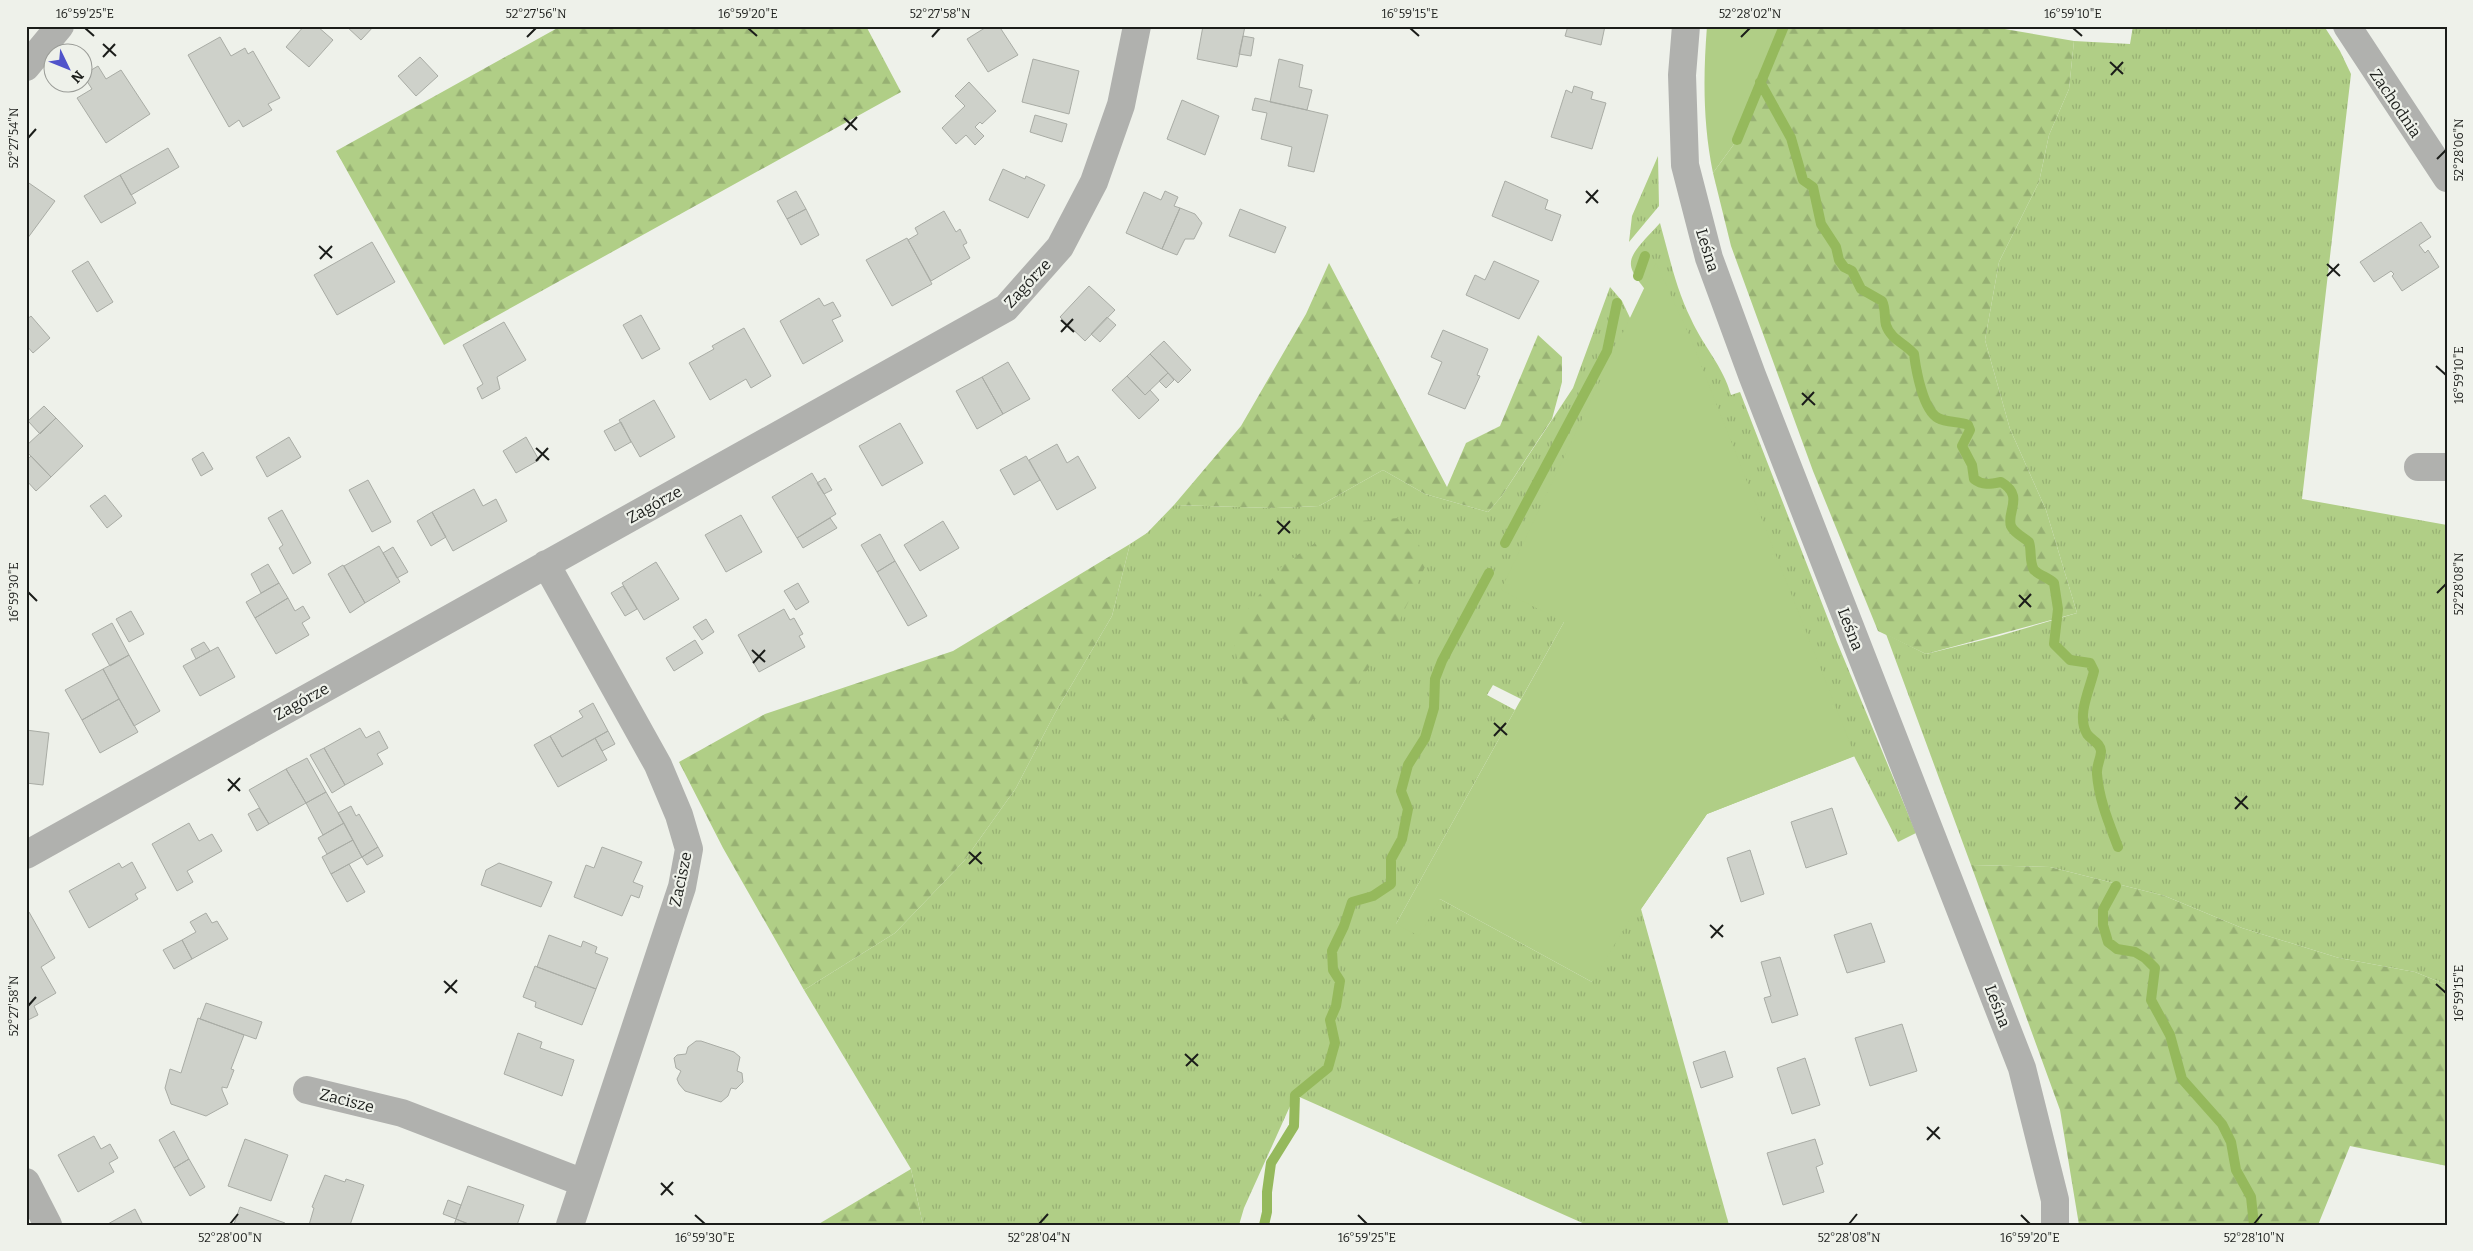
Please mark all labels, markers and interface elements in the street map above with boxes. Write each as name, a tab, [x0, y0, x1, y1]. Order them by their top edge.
text: 16°59'25"E	[56, 7, 114, 21]
text: 52°27'56"N	[506, 7, 567, 21]
text: 16°59'20"E	[718, 7, 778, 21]
text: 52°27'58"N	[910, 7, 971, 21]
text: 16°59'15"E	[1382, 7, 1438, 21]
text: 52°28'02"N	[1719, 7, 1782, 21]
text: 16°59'10"E	[2044, 7, 2102, 21]
north arrow	[42, 42, 92, 92]
street label: Zachodnia	[2366, 65, 2426, 141]
text: N	[67, 67, 87, 86]
text: 52°27'54"N	[7, 107, 21, 168]
text: 52°28'06"N	[2452, 118, 2466, 182]
street label: Leśna	[1692, 226, 1723, 274]
street label: Zagórze	[1000, 255, 1055, 312]
text: 16°59'10"E	[2452, 346, 2466, 404]
street label: Zagórze	[623, 482, 685, 527]
text: 52°28'08"N	[2452, 552, 2466, 616]
text: 16°59'30"E	[7, 562, 21, 622]
street label: Leśna	[1834, 605, 1867, 653]
street label: Zagórze	[270, 679, 332, 724]
street label: Zacisze	[665, 850, 696, 908]
text: 16°59'15"E	[2452, 965, 2466, 1021]
text: 52°27'58"N	[7, 975, 21, 1036]
street label: Leśna	[1981, 982, 2014, 1030]
street label: Zacisze	[318, 1085, 376, 1116]
text: 52°28'00"N	[198, 1231, 262, 1245]
text: 16°59'30"E	[675, 1231, 735, 1245]
text: 52°28'04"N	[1007, 1231, 1071, 1245]
text: 16°59'25"E	[1338, 1231, 1396, 1245]
text: 52°28'08"N	[1817, 1231, 1881, 1245]
text: 16°59'20"E	[2000, 1231, 2060, 1245]
text: 52°28'10"N	[2223, 1231, 2285, 1245]

